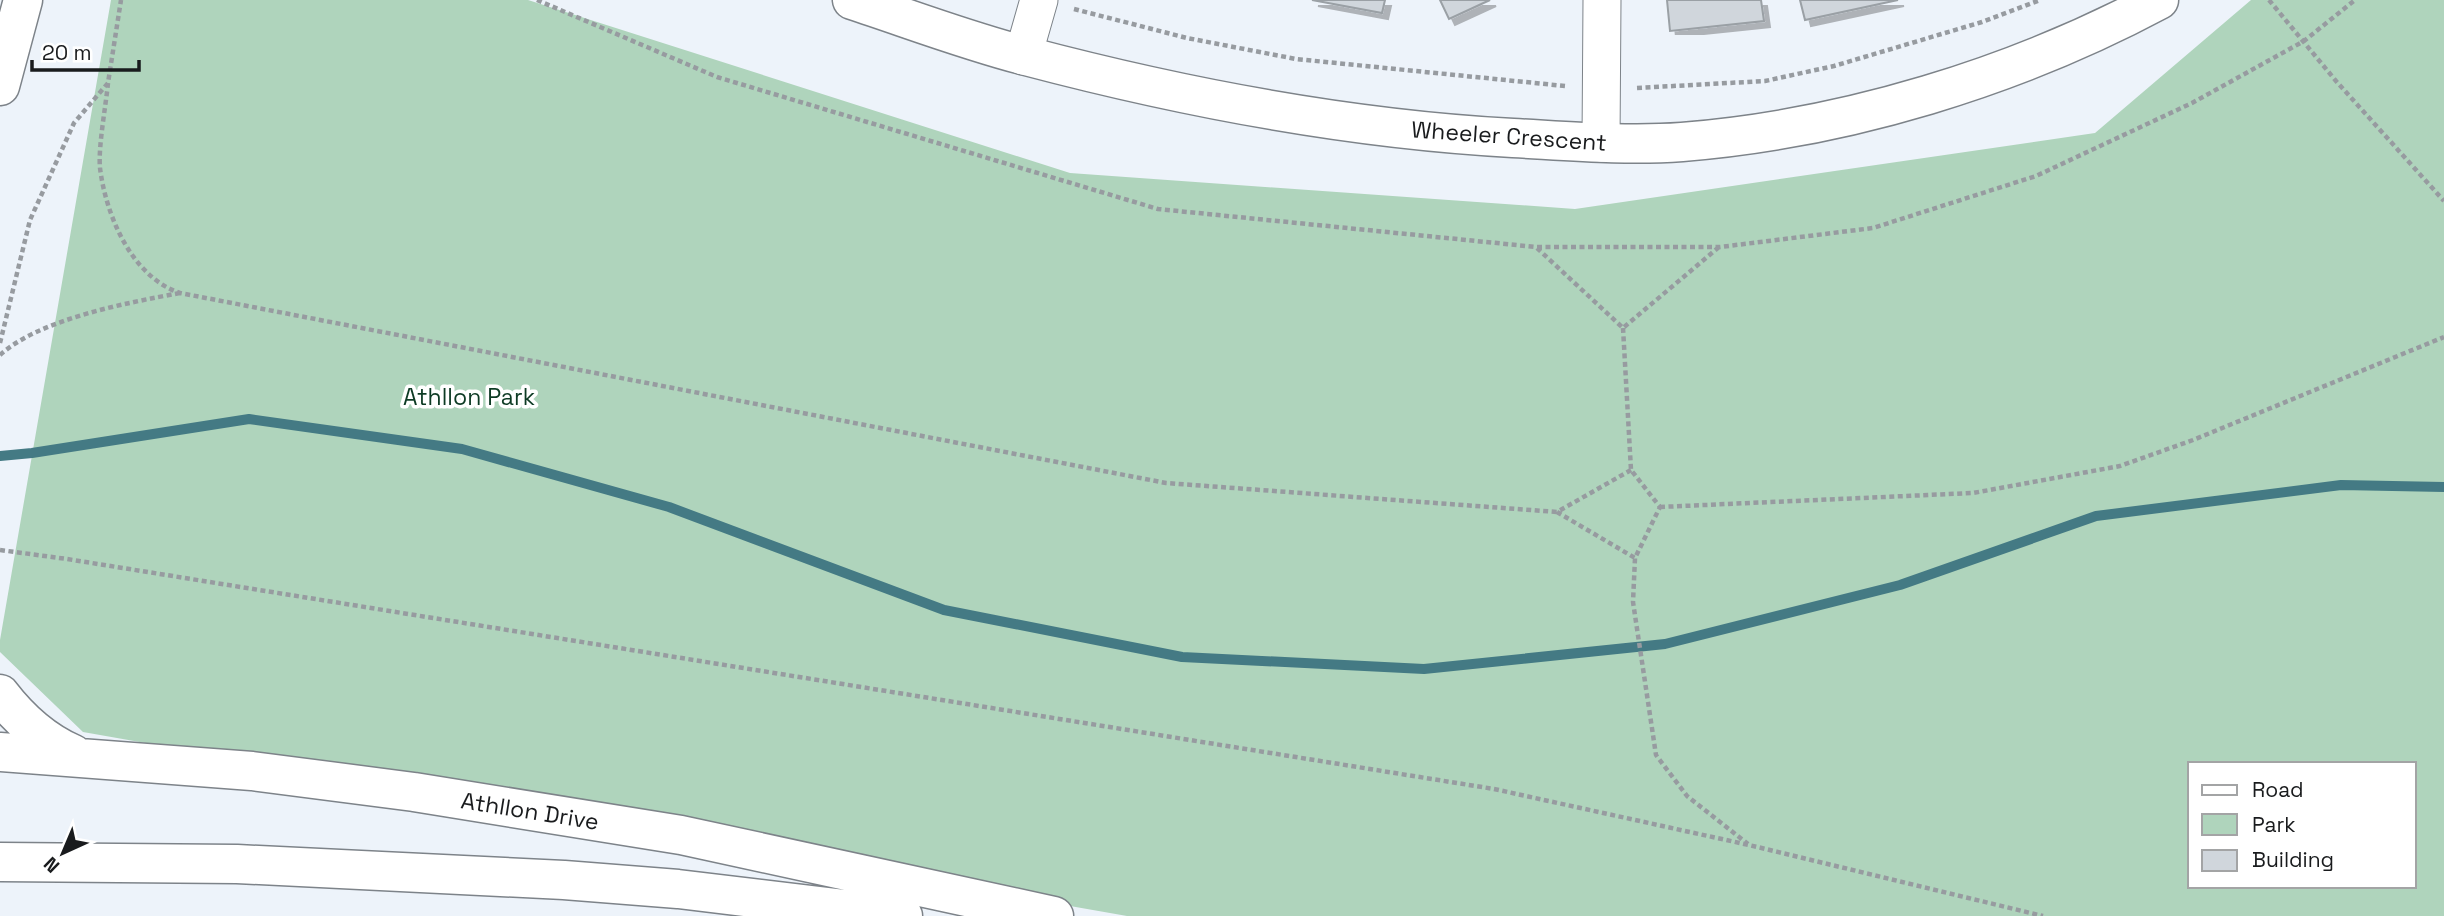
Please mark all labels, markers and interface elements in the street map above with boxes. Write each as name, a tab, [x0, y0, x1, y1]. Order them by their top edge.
scale bar	[32, 28, 138, 72]
text: 20 m	[42, 39, 92, 66]
street label: Wheeler Crescent	[1410, 114, 1608, 158]
park label: Athllon Park	[403, 382, 535, 412]
legend	[2188, 762, 2416, 888]
text: Road	[2252, 776, 2304, 803]
street label: Athllon Drive	[459, 785, 601, 837]
text: Park	[2252, 811, 2296, 838]
north arrow	[28, 818, 98, 888]
text: Building	[2252, 846, 2334, 873]
text: N	[38, 851, 65, 878]

